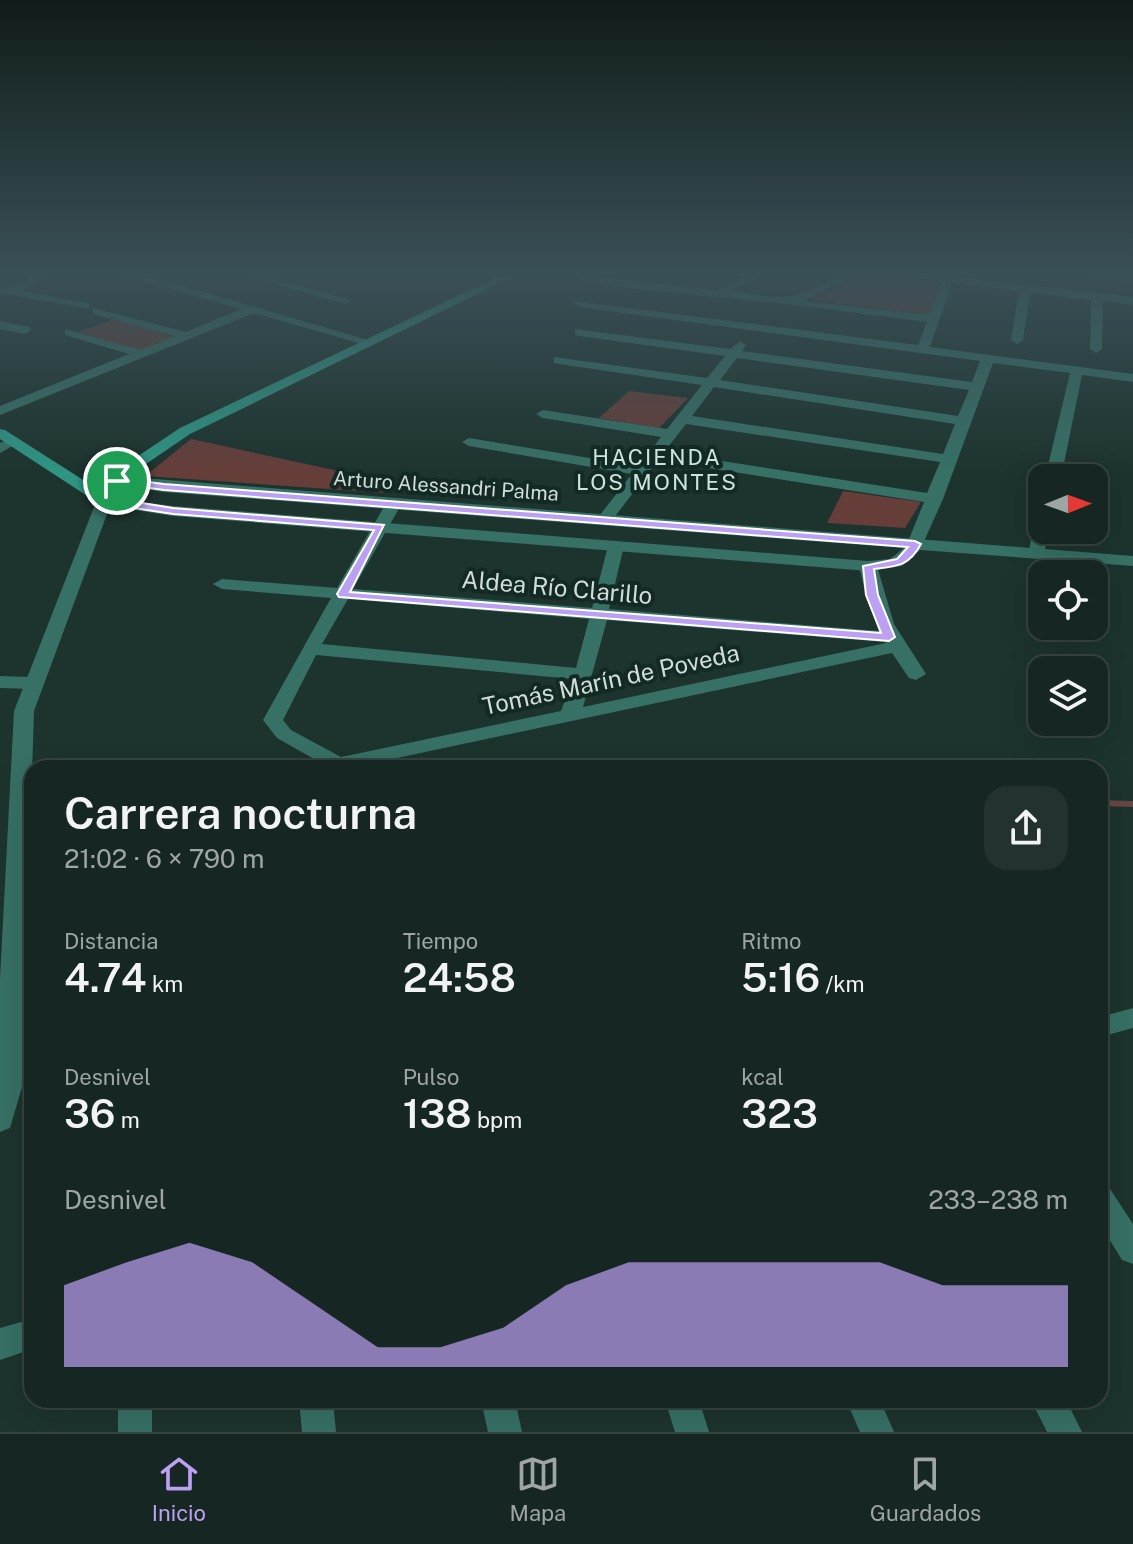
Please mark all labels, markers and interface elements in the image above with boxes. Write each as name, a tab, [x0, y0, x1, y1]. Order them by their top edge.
district label: HACIENDA LOS MONTES	[576, 444, 738, 495]
pin	[83, 447, 151, 515]
icon: arrive	[95, 459, 139, 503]
north arrow	[1028, 464, 1108, 544]
map controls	[1028, 464, 1108, 736]
street label: Arturo Alessandri Palma	[332, 466, 560, 506]
button: locate	[1028, 560, 1108, 640]
street label: Aldea Río Clarillo	[461, 565, 654, 609]
street label: Tomás Marín de Poveda	[480, 638, 742, 720]
button: layers	[1028, 656, 1108, 736]
button: share	[984, 786, 1068, 870]
text: Carrera nocturna	[64, 787, 417, 839]
text: 21:02 · 6 × 790 m	[64, 843, 265, 874]
text: Distancia	[64, 928, 158, 954]
text: Tiempo	[403, 928, 478, 954]
text: Ritmo	[741, 928, 802, 954]
text: 4.74	[64, 954, 147, 1001]
text: 24:58	[403, 954, 516, 1001]
text: 5:16	[741, 954, 820, 1001]
text: km	[147, 971, 183, 997]
text: /km	[820, 971, 865, 997]
text: Desnivel	[64, 1064, 151, 1090]
text: Pulso	[403, 1064, 459, 1090]
text: kcal	[741, 1064, 784, 1090]
text: 36	[64, 1090, 116, 1137]
text: 138	[403, 1090, 472, 1137]
text: 323	[741, 1090, 818, 1137]
text: m	[116, 1107, 140, 1133]
text: bpm	[472, 1107, 522, 1133]
text: Desnivel	[64, 1184, 167, 1215]
text: 233–238 m	[928, 1184, 1068, 1215]
tab: Inicio	[152, 1452, 206, 1526]
tab: Mapa	[509, 1452, 566, 1526]
tab: Guardados	[870, 1452, 981, 1526]

